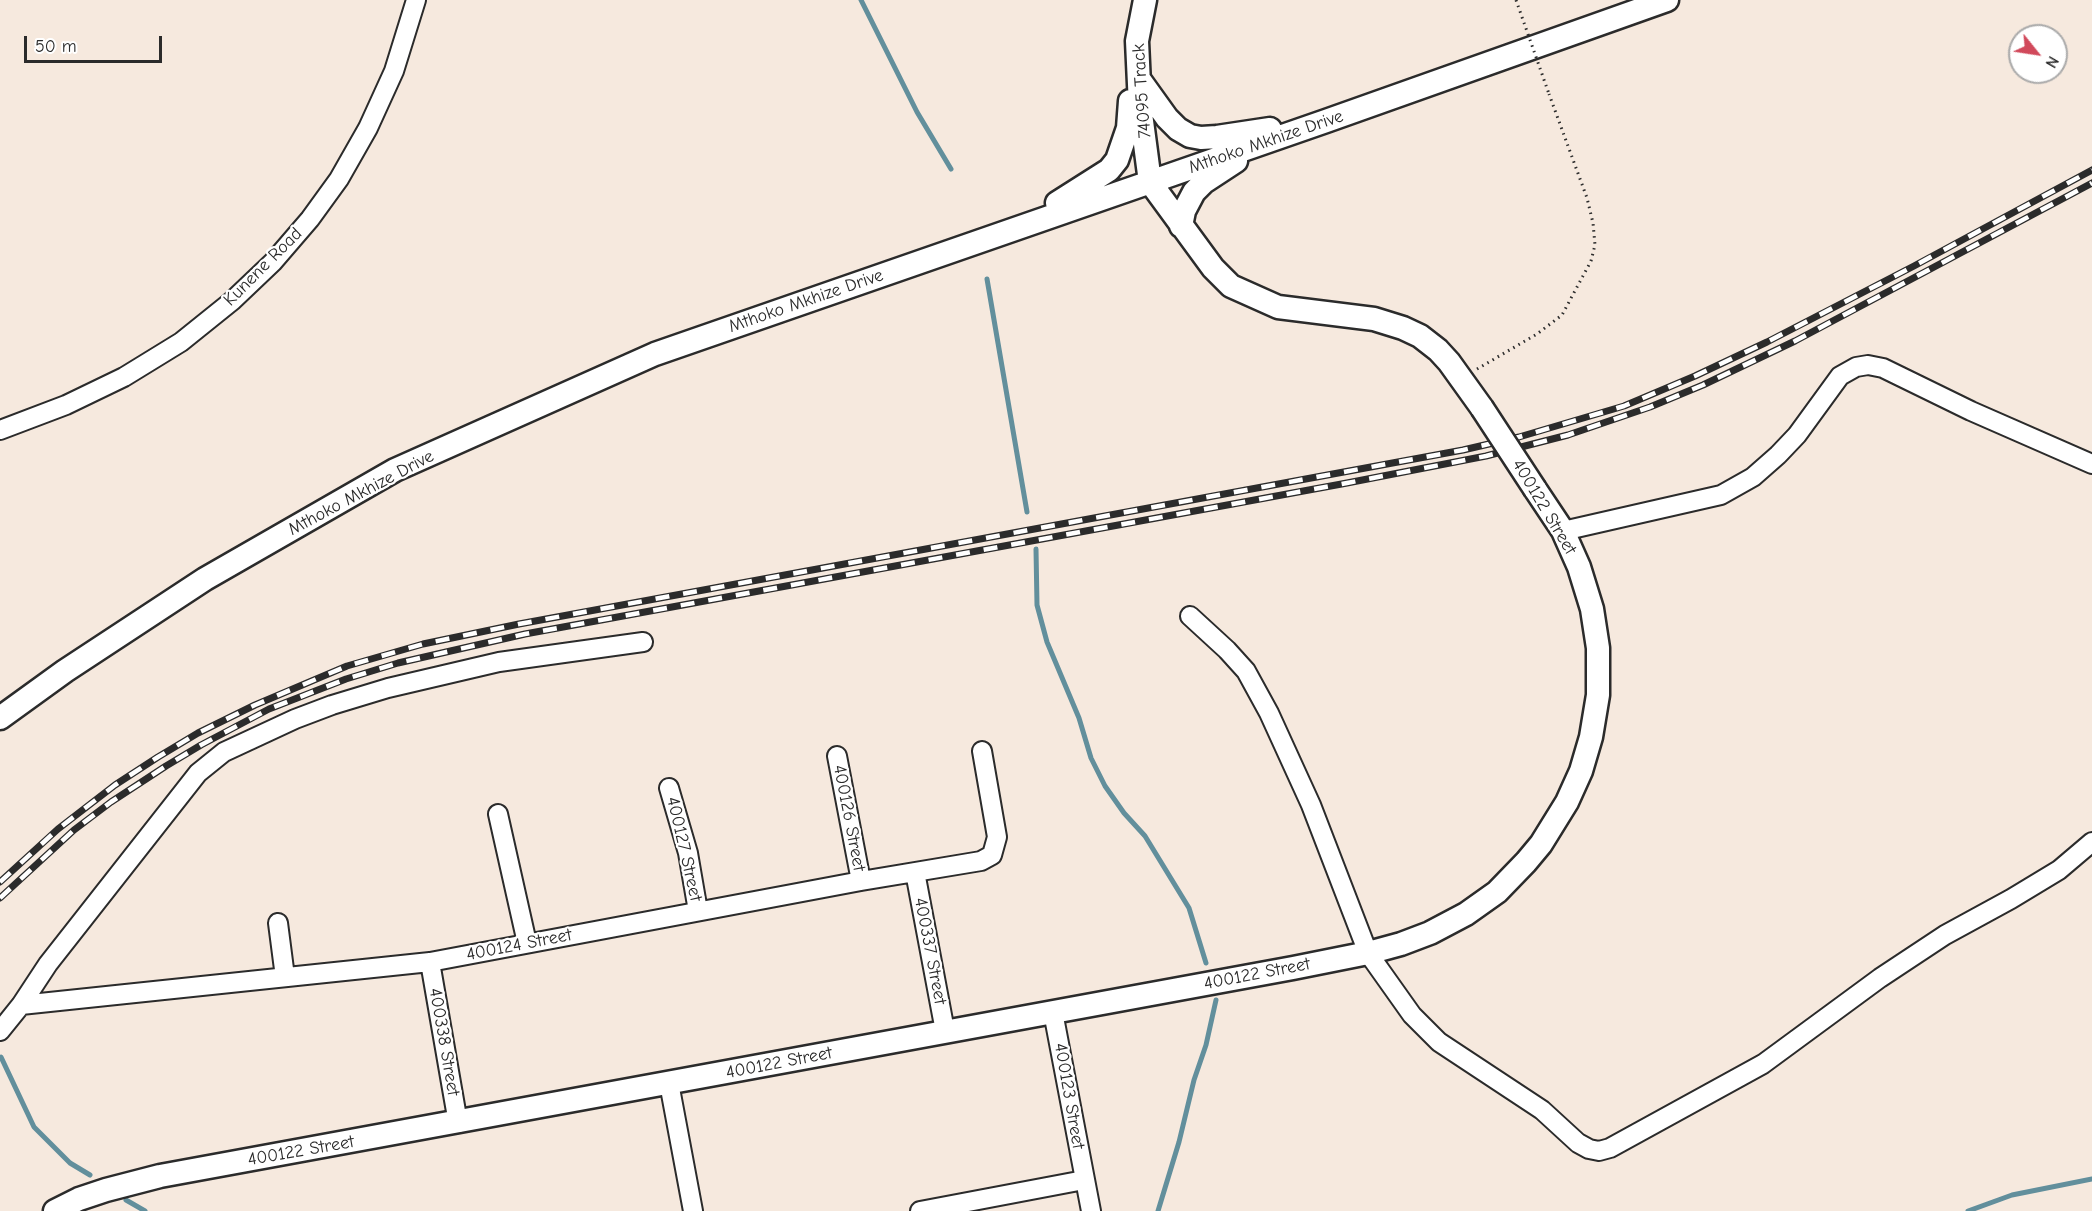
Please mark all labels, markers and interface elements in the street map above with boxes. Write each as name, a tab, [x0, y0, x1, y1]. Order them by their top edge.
scale bar	[27, 24, 165, 62]
north arrow	[2008, 24, 2068, 84]
text: 50 m	[35, 36, 77, 57]
street label: 74095 Track	[1128, 43, 1156, 139]
text: N	[2041, 53, 2062, 71]
street label: Mthoko Mkhize Drive	[1186, 105, 1346, 179]
street label: Kunene Road	[219, 223, 307, 311]
street label: Mthoko Mkhize Drive	[726, 264, 886, 338]
street label: Mthoko Mkhize Drive	[284, 445, 438, 541]
street label: 400122 Street	[1507, 455, 1581, 559]
street label: 400126 Street	[828, 763, 870, 873]
street label: 400127 Street	[661, 795, 707, 903]
street label: 400337 Street	[909, 896, 951, 1006]
street label: 400124 Street	[464, 924, 574, 966]
street label: 400122 Street	[1202, 953, 1312, 995]
street label: 400338 Street	[424, 986, 464, 1098]
street label: 400123 Street	[1049, 1041, 1089, 1151]
street label: 400122 Street	[724, 1042, 834, 1084]
street label: 400122 Street	[246, 1131, 356, 1171]

